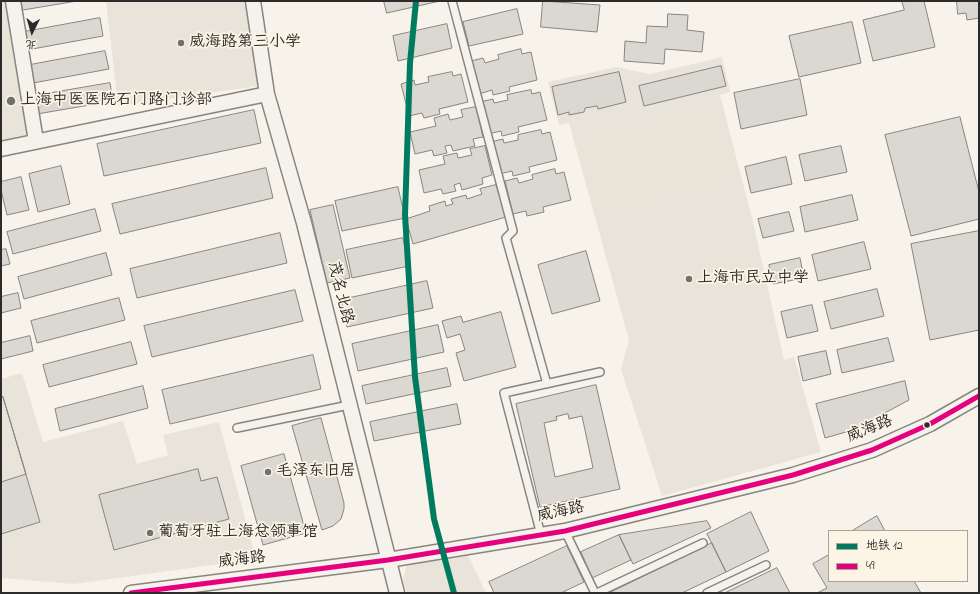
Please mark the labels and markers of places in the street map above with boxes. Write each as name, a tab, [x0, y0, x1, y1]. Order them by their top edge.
place label: 威海路第三小学	[189, 33, 301, 53]
marker: 威海路第三小学	[176, 38, 186, 48]
place label: 上海中医医院石门路门诊部	[20, 91, 212, 111]
marker: 上海中医医院石门路门诊部	[5, 95, 17, 107]
place label: 上海市民立中学	[697, 269, 809, 289]
marker: 上海市民立中学	[684, 274, 694, 284]
unlabelled marker	[922, 420, 932, 430]
place label: 毛泽东旧居	[276, 462, 356, 482]
marker: 毛泽东旧居	[263, 467, 273, 477]
place label: 葡萄牙驻上海总领事馆	[158, 523, 318, 543]
marker: 葡萄牙驻上海总领事馆	[145, 528, 155, 538]

